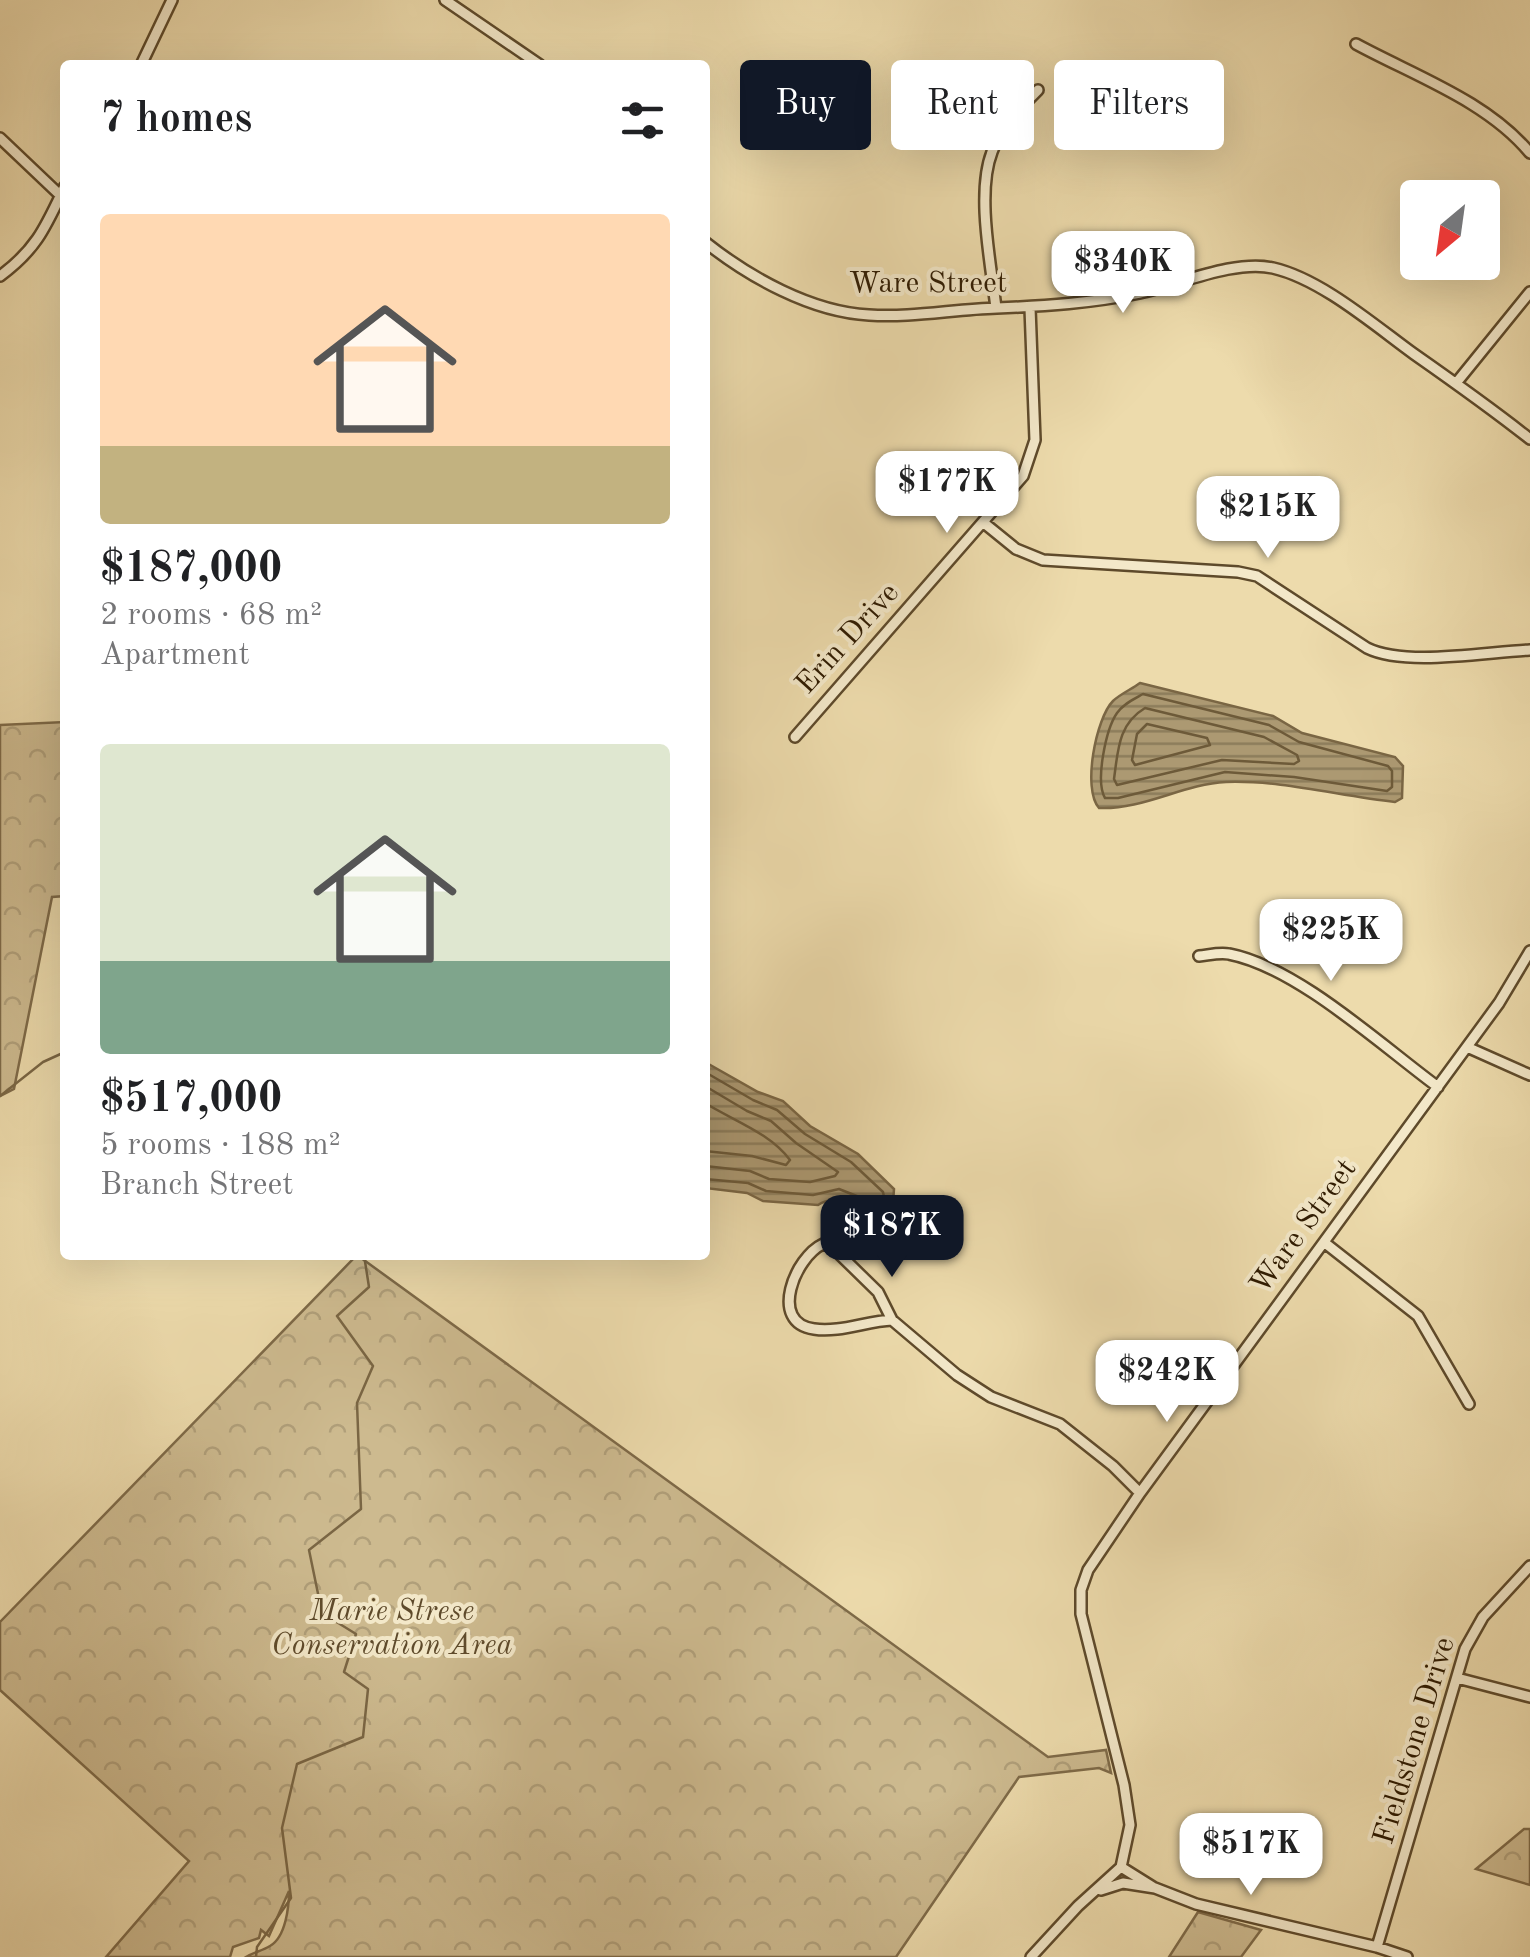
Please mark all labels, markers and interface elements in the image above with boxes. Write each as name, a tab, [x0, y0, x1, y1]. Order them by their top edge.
chip: Buy	[740, 60, 871, 150]
chip: Rent	[891, 60, 1034, 150]
chip: Filters	[1054, 60, 1224, 150]
icon: filters	[615, 93, 670, 148]
text: 7 homes	[100, 99, 252, 141]
north arrow	[1400, 180, 1500, 280]
map controls	[1400, 180, 1500, 280]
pin: $340K	[1053, 231, 1193, 316]
text: $340K	[1074, 247, 1172, 279]
street label: Ware Street	[849, 269, 1007, 299]
icon: home	[295, 279, 475, 459]
pin: $177K	[877, 451, 1017, 536]
text: $177K	[898, 467, 996, 499]
pin: $215K	[1198, 476, 1338, 561]
text: $215K	[1219, 492, 1317, 524]
text: $187,000	[100, 549, 282, 591]
street label: Erin Drive	[791, 578, 905, 700]
text: 2 rooms · 68 m²	[100, 600, 322, 632]
text: Apartment	[100, 640, 250, 672]
icon: home	[295, 809, 475, 989]
pin: $225K	[1261, 899, 1401, 984]
text: $225K	[1282, 915, 1380, 947]
text: $517,000	[100, 1079, 282, 1121]
text: 5 rooms · 188 m²	[100, 1130, 341, 1162]
street label: Ware Street	[1245, 1154, 1363, 1300]
text: Branch Street	[100, 1170, 293, 1202]
pin: $187K	[822, 1195, 962, 1280]
text: $187K	[843, 1211, 941, 1243]
pin: $242K	[1097, 1340, 1237, 1425]
text: $242K	[1118, 1356, 1216, 1388]
park label: Marie Strese Conservation Area	[271, 1597, 513, 1661]
street label: Fieldstone Drive	[1369, 1634, 1461, 1848]
pin: $517K	[1181, 1813, 1321, 1898]
text: $517K	[1202, 1829, 1300, 1861]

